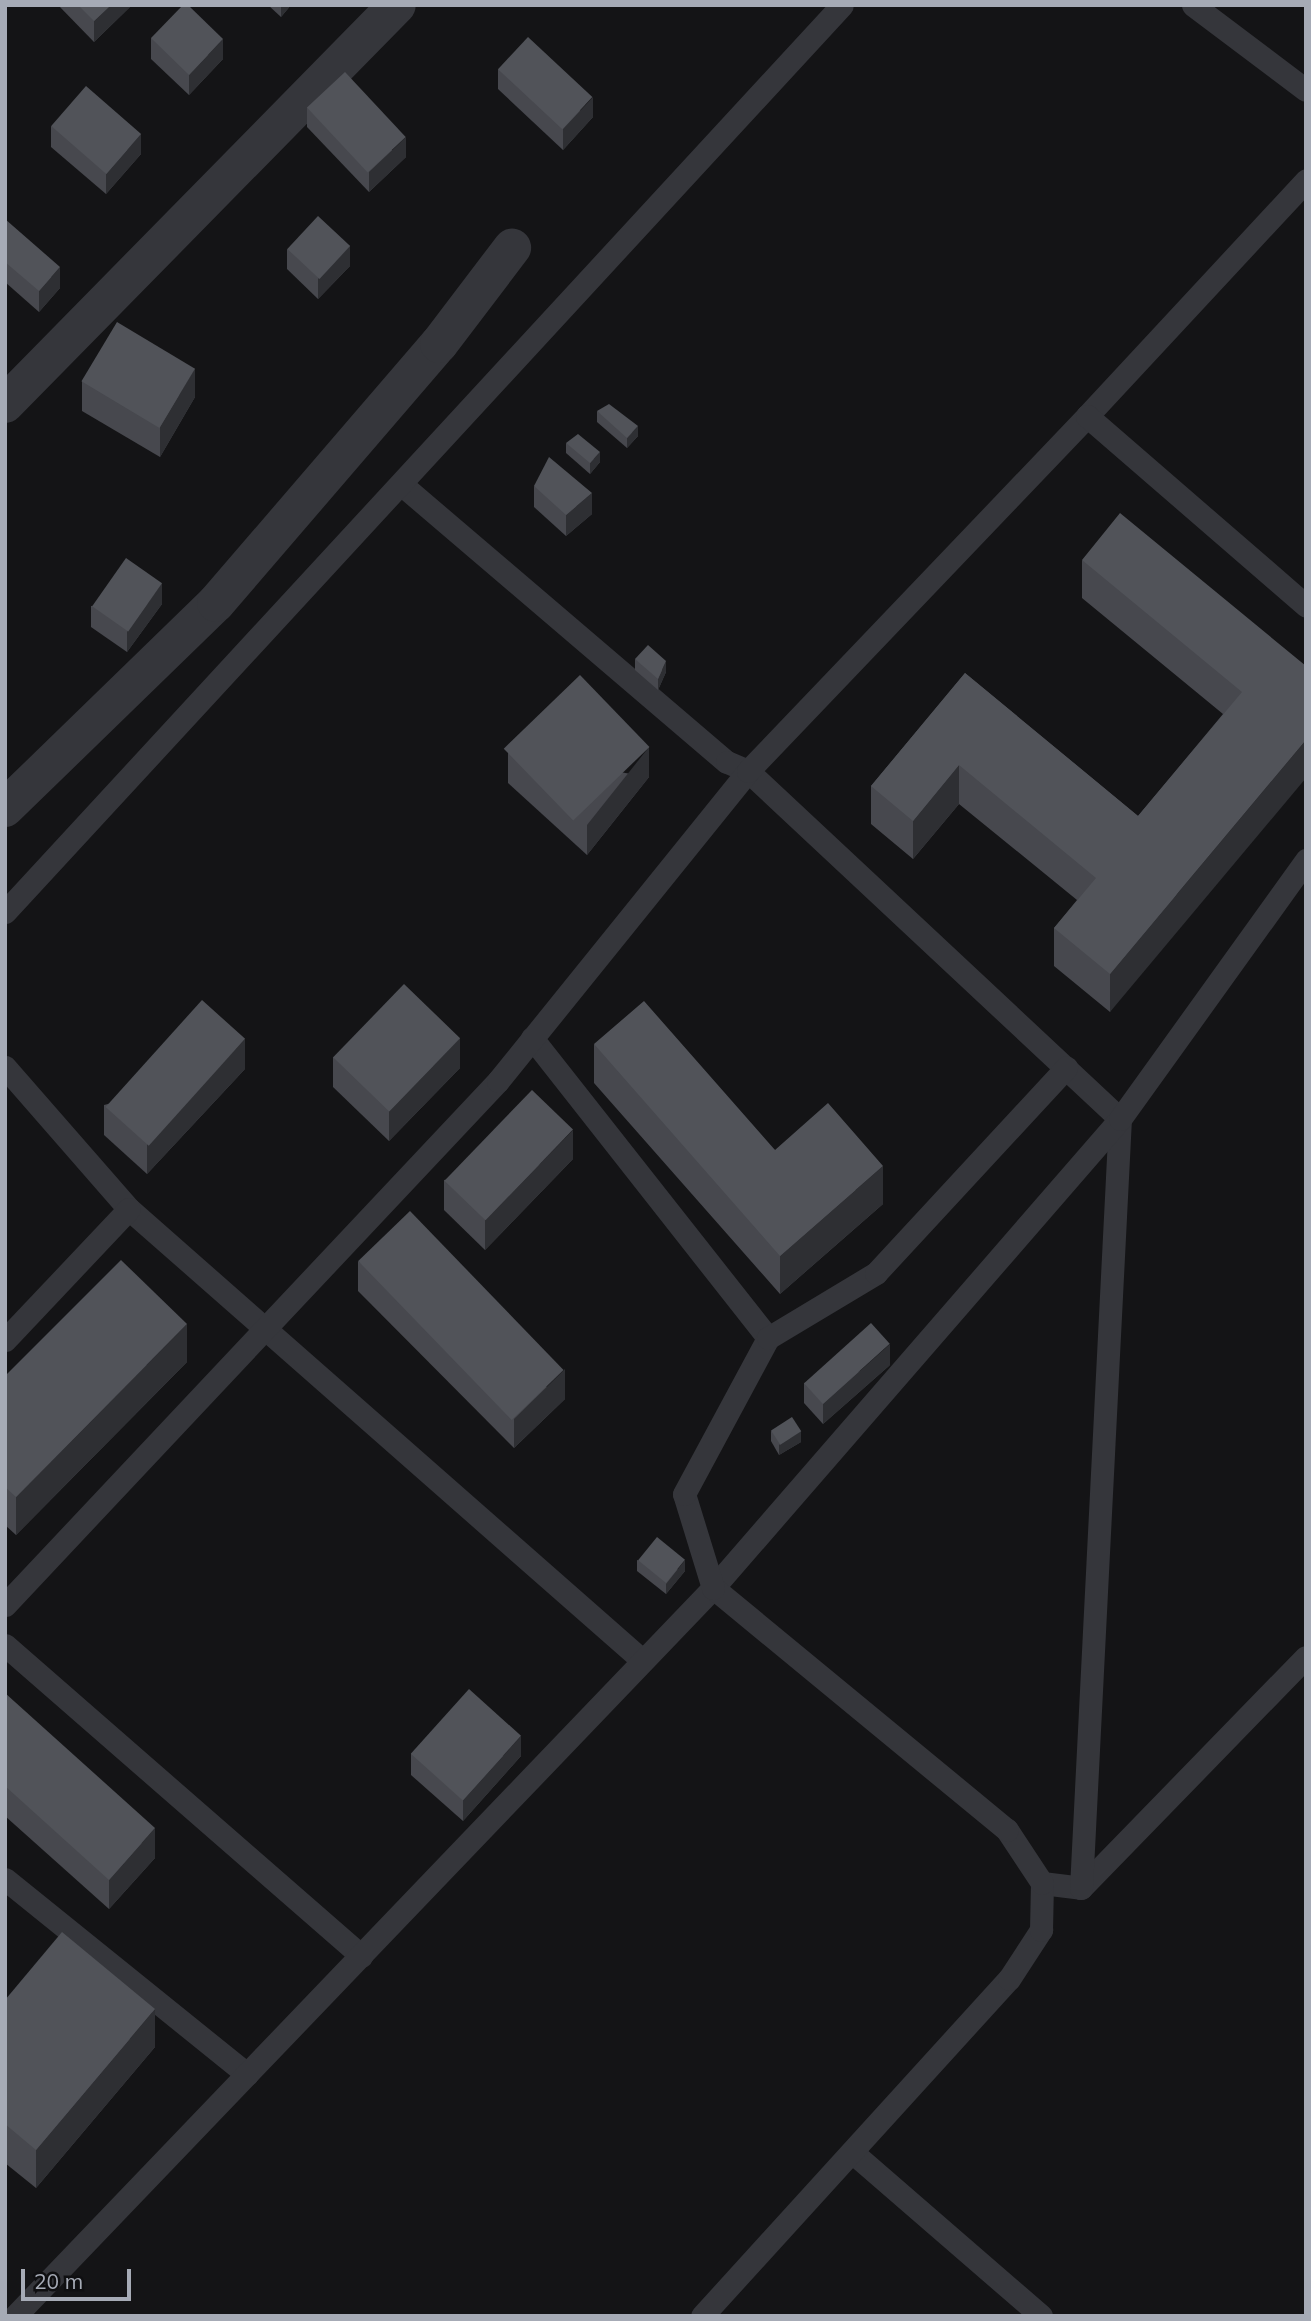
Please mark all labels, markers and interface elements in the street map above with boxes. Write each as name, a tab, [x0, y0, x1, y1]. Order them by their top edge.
scale bar	[24, 2254, 135, 2298]
text: 20 m	[34, 2268, 83, 2294]

